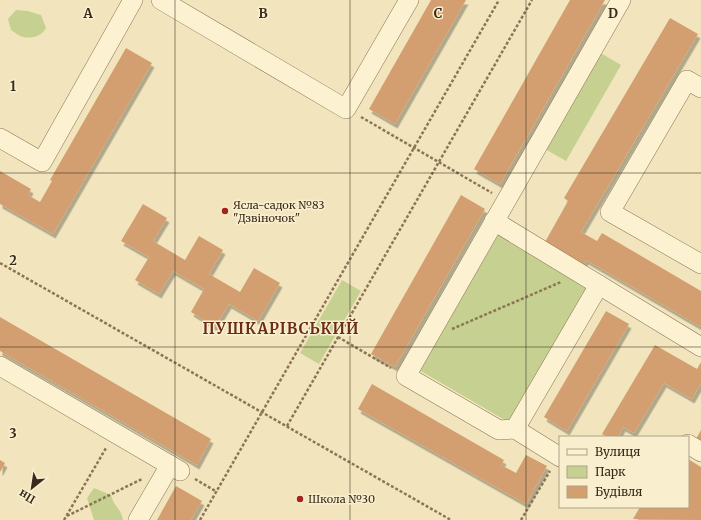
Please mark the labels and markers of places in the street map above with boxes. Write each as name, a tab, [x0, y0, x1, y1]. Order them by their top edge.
place label: Ясла-садок №83 "Дзвіночок"	[233, 198, 324, 225]
marker: Ясла-садок №83 "Дзвіночок"	[220, 206, 230, 216]
place label: Школа №30	[308, 492, 375, 506]
marker: Школа №30	[295, 494, 305, 504]

